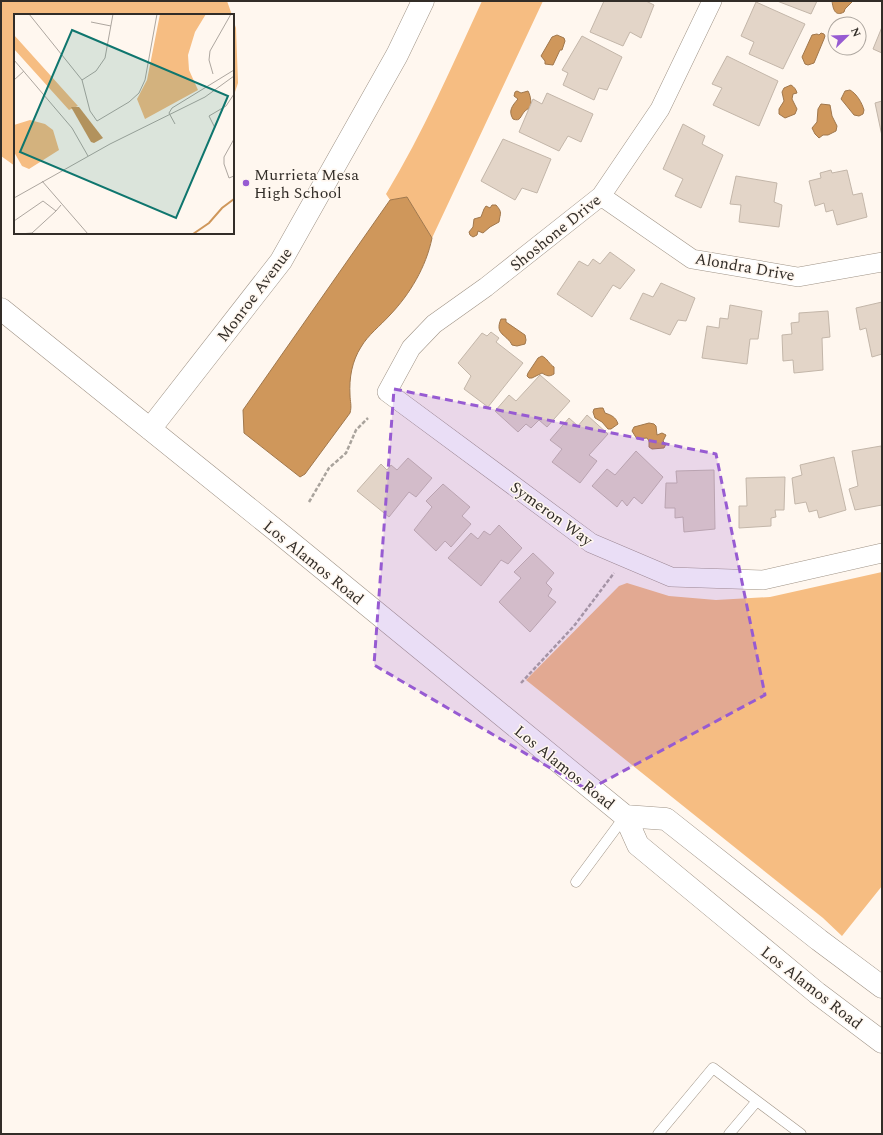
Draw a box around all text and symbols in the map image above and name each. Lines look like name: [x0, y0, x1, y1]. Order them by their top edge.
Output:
inset map: [14, 14, 234, 234]
north arrow: [827, 16, 867, 56]
text: N: [846, 25, 865, 40]
place label: Murrieta Mesa High School: [254, 163, 359, 205]
marker: Murrieta Mesa High School: [241, 178, 251, 188]
street label: Shoshone Drive: [505, 188, 607, 277]
street label: Monroe Avenue: [211, 242, 298, 347]
street label: Alondra Drive: [693, 246, 797, 288]
street label: Symeron Way: [505, 476, 599, 553]
street label: Los Alamos Road: [258, 515, 369, 611]
street label: Los Alamos Road: [509, 720, 620, 816]
street label: Los Alamos Road: [755, 940, 867, 1035]

